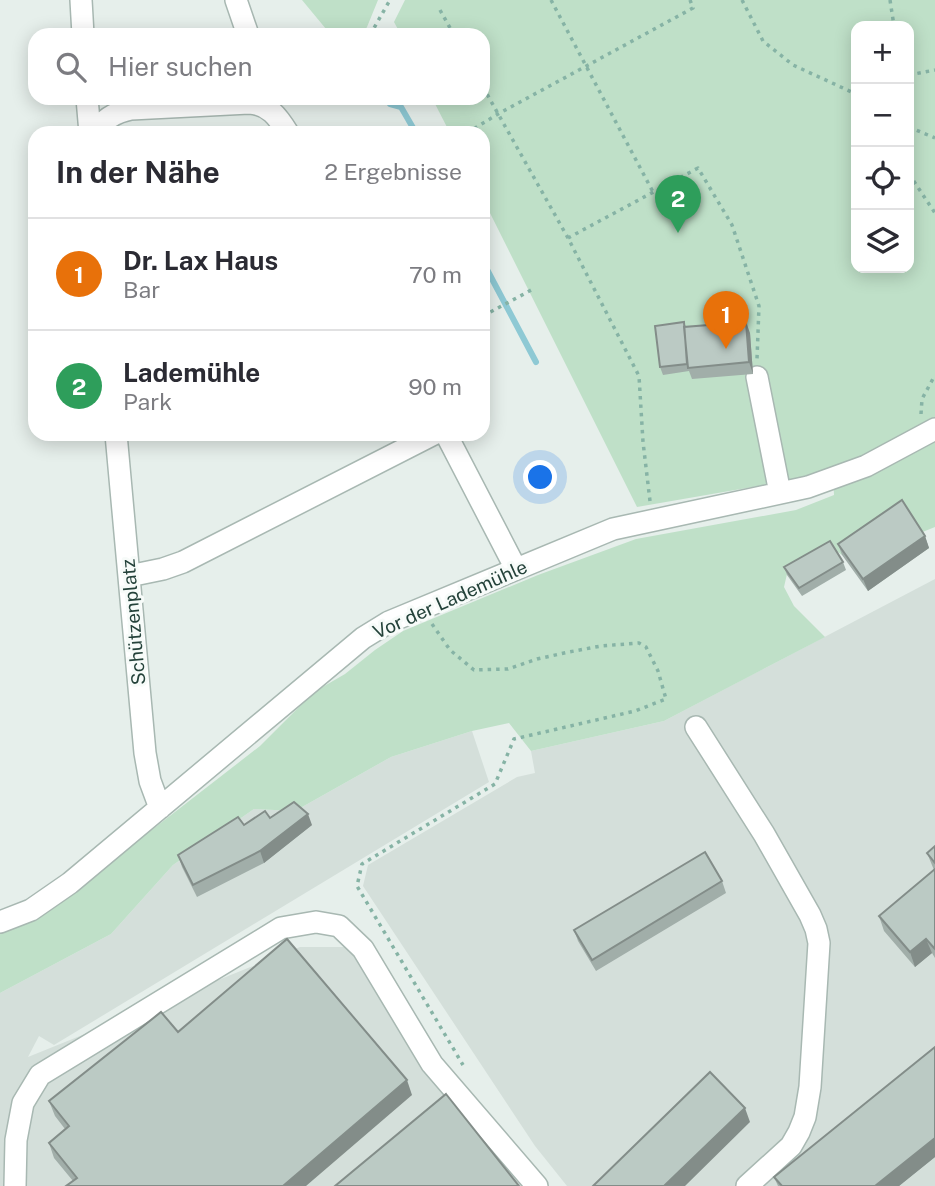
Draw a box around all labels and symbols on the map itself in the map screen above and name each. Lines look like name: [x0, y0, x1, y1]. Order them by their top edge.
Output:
pin: 2: [655, 175, 701, 233]
pin: 1: [703, 291, 749, 349]
your location: [523, 460, 557, 494]
street label: Vor der Lademühle: [369, 555, 531, 643]
street label: Schützenplatz: [117, 558, 149, 686]

